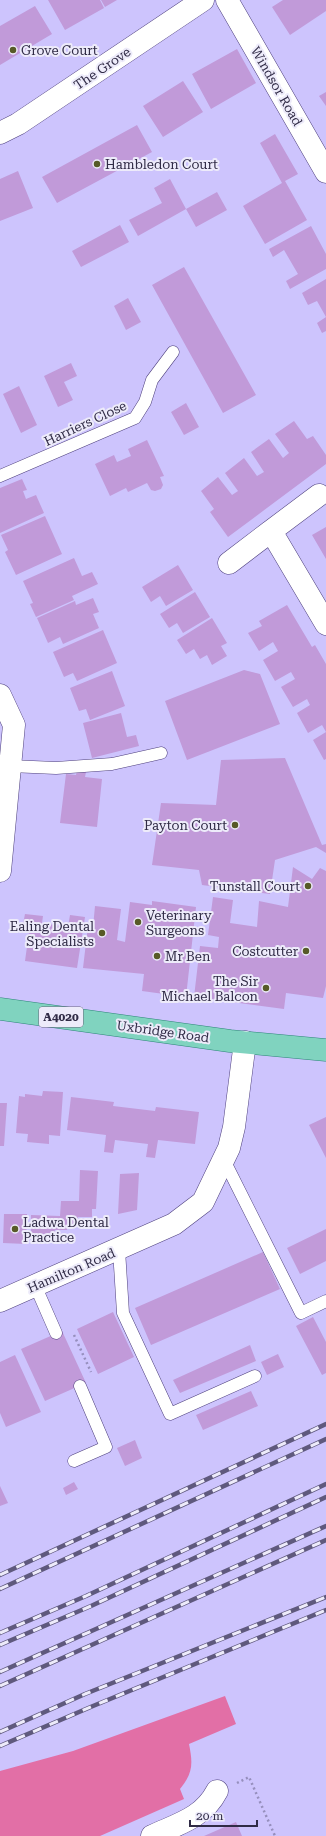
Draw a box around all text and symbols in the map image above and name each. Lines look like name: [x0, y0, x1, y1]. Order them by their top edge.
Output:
place label: Grove Court: [21, 43, 98, 58]
street label: The Grove: [71, 44, 133, 93]
street label: Windsor Road: [248, 44, 306, 129]
marker: Grove Court: [8, 45, 18, 55]
place label: Hambledon Court: [105, 157, 218, 172]
marker: Hambledon Court: [92, 159, 102, 169]
street label: Harriers Close: [42, 398, 129, 449]
place label: Payton Court: [144, 818, 227, 833]
marker: Payton Court: [230, 820, 240, 830]
place label: Tunstall Court: [210, 879, 300, 894]
marker: Tunstall Court: [303, 881, 313, 891]
place label: Veterinary Surgeons: [146, 908, 212, 938]
marker: Veterinary Surgeons: [133, 917, 143, 927]
place label: Ealing Dental Specialists: [10, 919, 94, 949]
marker: Ealing Dental Specialists: [97, 928, 107, 938]
place label: Costcutter: [232, 944, 299, 959]
marker: Costcutter: [301, 946, 311, 956]
place label: Mr Ben: [165, 949, 211, 964]
marker: Mr Ben: [152, 951, 162, 961]
place label: The Sir Michael Balcon: [161, 974, 259, 1004]
marker: The Sir Michael Balcon: [261, 983, 271, 993]
road number: A4020: [39, 1007, 83, 1027]
street label: Uxbridge Road: [116, 1018, 211, 1046]
place label: Ladwa Dental Practice: [23, 1215, 109, 1245]
marker: Ladwa Dental Practice: [10, 1224, 20, 1234]
street label: Hamilton Road: [25, 1245, 118, 1296]
scale bar: [190, 1802, 257, 1828]
text: 20 m: [196, 1809, 223, 1823]

